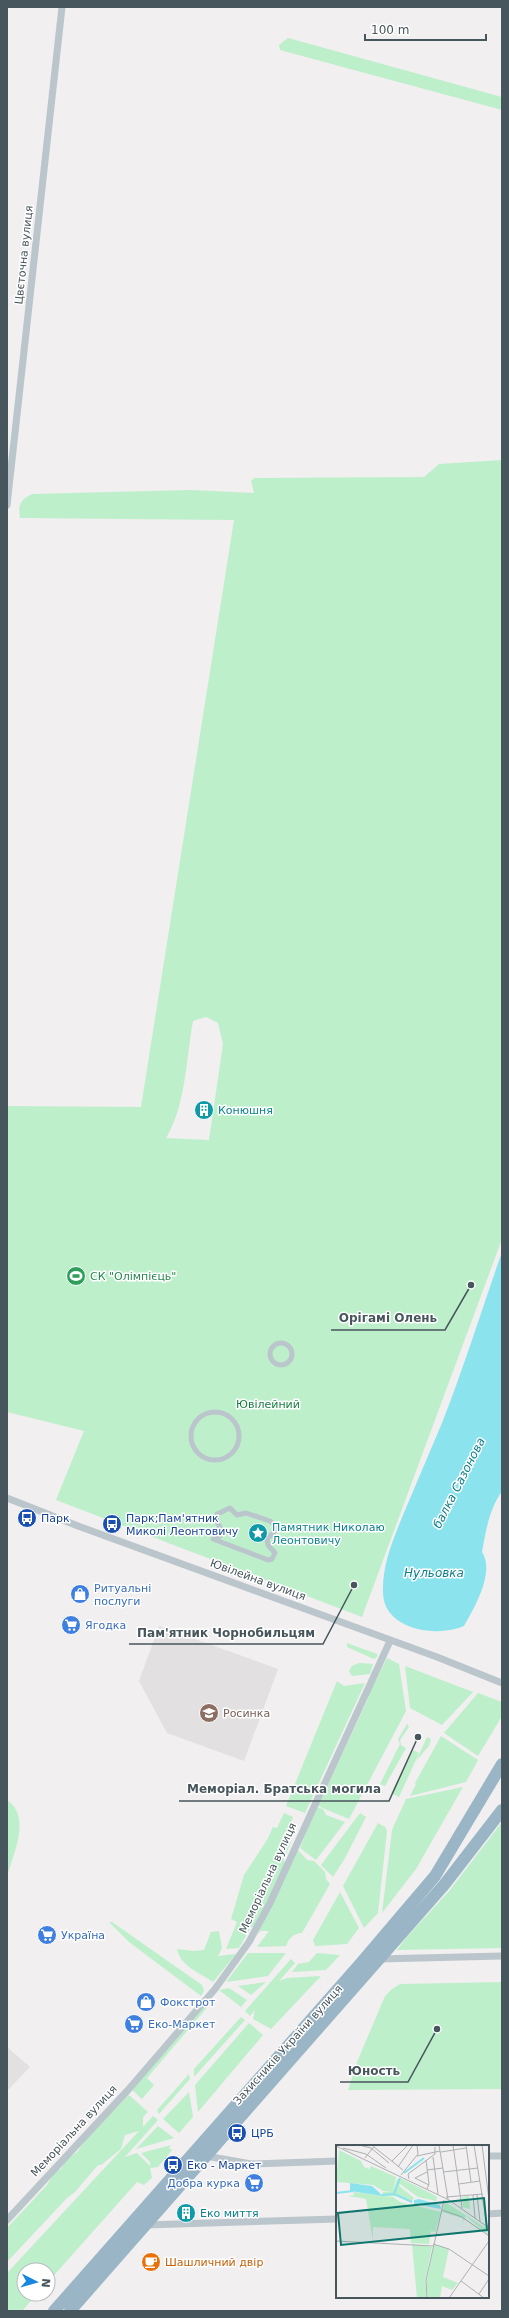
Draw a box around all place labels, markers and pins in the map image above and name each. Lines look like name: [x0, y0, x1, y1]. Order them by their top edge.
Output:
building icon: Конюшня: [193, 1099, 215, 1121]
place label: Конюшня: [218, 1104, 273, 1117]
sports icon: СК "Олімпієць": [65, 1265, 87, 1287]
place label: СК "Олімпієць": [90, 1270, 176, 1283]
callout: Орігамі Олень: [331, 1306, 445, 1330]
bus stop icon: Парк: [16, 1507, 38, 1529]
place label: Парк: [41, 1512, 70, 1525]
place label: Парк;Пам'ятник Миколі Леонтовичу: [126, 1512, 239, 1538]
bus stop icon: Парк;Пам'ятник Миколі Леонтовичу: [101, 1513, 123, 1535]
place label: Памятник Николаю Леонтовичу: [272, 1521, 385, 1547]
place icon: Памятник Николаю Леонтовичу: [247, 1522, 269, 1544]
place label: Ритуальні послуги: [94, 1582, 151, 1608]
shop icon: Ритуальні послуги: [69, 1583, 91, 1605]
supermarket icon: Ягодка: [60, 1614, 82, 1636]
place label: Ягодка: [85, 1619, 126, 1632]
callout: Пам'ятник Чорнобильцям: [129, 1620, 323, 1644]
school or university icon: Росинка: [198, 1702, 220, 1724]
place label: Росинка: [223, 1707, 270, 1720]
callout: Меморіал. Братська могила: [179, 1777, 389, 1801]
supermarket icon: Україна: [36, 1924, 58, 1946]
place label: Україна: [61, 1929, 105, 1942]
shop icon: Фокстрот: [135, 1991, 157, 2013]
place label: Фокстрот: [160, 1996, 216, 2009]
supermarket icon: Еко-Маркет: [123, 2013, 145, 2035]
place label: Еко-Маркет: [148, 2018, 216, 2031]
callout: Юность: [340, 2058, 408, 2082]
bus stop icon: ЦРБ: [226, 2122, 248, 2144]
place label: ЦРБ: [251, 2127, 274, 2140]
bus stop icon: Еко - Маркет: [162, 2154, 184, 2176]
place label: Еко - Маркет: [187, 2159, 262, 2172]
supermarket icon: Добра курка: [243, 2172, 265, 2194]
place label: Добра курка: [167, 2177, 240, 2190]
building icon: Еко миття: [175, 2202, 197, 2224]
place label: Еко миття: [200, 2207, 259, 2220]
cafe icon: Шашличний двір: [140, 2251, 162, 2273]
place label: Шашличний двір: [165, 2256, 263, 2269]

